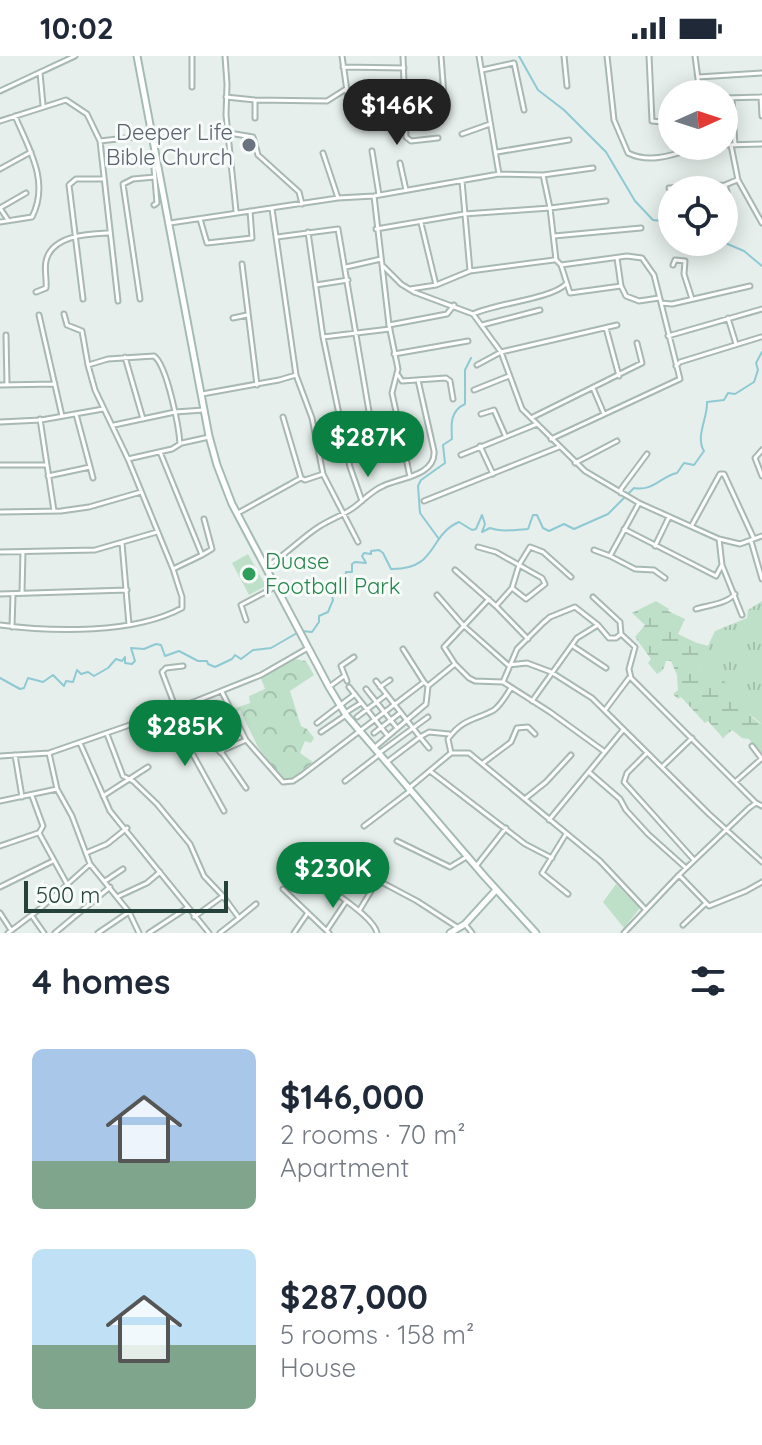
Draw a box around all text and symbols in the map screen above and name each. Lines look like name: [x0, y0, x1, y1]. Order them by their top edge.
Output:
text: 10:02: [40, 9, 114, 47]
pin: $146K: [341, 79, 453, 147]
north arrow: [658, 80, 738, 160]
map controls: [658, 80, 738, 256]
text: $146K: [361, 88, 433, 121]
place label: Deeper Life Bible Church: [106, 118, 233, 171]
marker: Deeper Life Bible Church: [240, 136, 258, 154]
button: locate: [658, 176, 738, 256]
pin: $287K: [312, 411, 424, 479]
text: $287K: [330, 420, 406, 453]
place label: Duase Football Park: [265, 547, 401, 600]
marker: Duase Football Park: [240, 565, 258, 583]
pin: $285K: [129, 700, 241, 768]
text: $285K: [147, 709, 223, 742]
pin: $230K: [277, 842, 389, 910]
text: $230K: [294, 851, 372, 884]
scale bar: [24, 877, 228, 913]
text: 500 m: [36, 881, 100, 909]
icon: filters: [686, 959, 730, 1003]
text: 4 homes: [32, 960, 170, 1003]
text: $146,000: [280, 1075, 424, 1118]
icon: home: [96, 1081, 192, 1177]
text: 2 rooms · 70 m²: [280, 1118, 465, 1151]
text: Apartment: [280, 1151, 409, 1184]
text: $287,000: [280, 1275, 428, 1318]
icon: home: [96, 1281, 192, 1377]
text: 5 rooms · 158 m²: [280, 1318, 474, 1351]
text: House: [280, 1351, 356, 1384]

